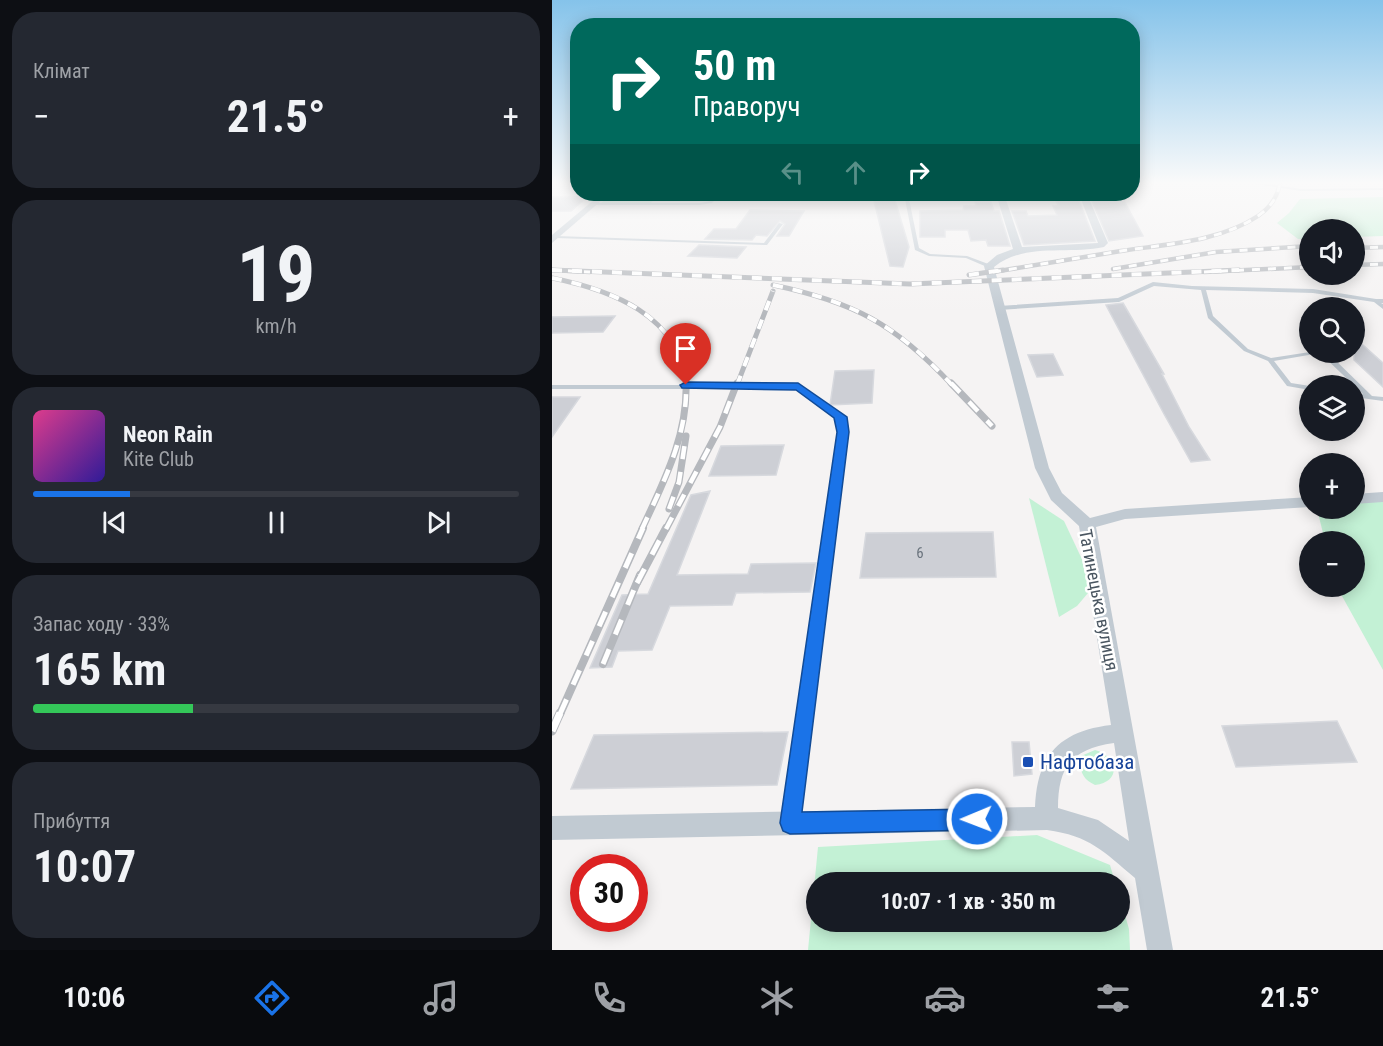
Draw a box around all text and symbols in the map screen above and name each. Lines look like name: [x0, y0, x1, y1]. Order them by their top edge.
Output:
text: 50 m: [693, 41, 776, 90]
icon: right: [594, 42, 672, 120]
text: Клімат: [33, 59, 90, 83]
text: 21.5°: [227, 90, 325, 143]
text: Праворуч: [693, 91, 801, 123]
text: −: [33, 97, 50, 136]
text: +: [503, 97, 519, 136]
icon: left: [776, 156, 809, 189]
icon: ahead: [839, 156, 872, 189]
icon: right: [902, 156, 935, 189]
map controls: [1299, 219, 1365, 597]
button: sound: [1299, 219, 1365, 285]
text: 19: [237, 229, 315, 320]
button: search: [1299, 297, 1365, 363]
text: km/h: [255, 314, 297, 338]
pin: [660, 323, 711, 385]
icon: arrive: [669, 332, 702, 365]
button: layers: [1299, 375, 1365, 441]
text: Neon Rain: [123, 422, 213, 447]
text: Kite Club: [123, 447, 194, 471]
button: +: [1299, 453, 1365, 519]
icon: previous: [98, 506, 131, 539]
icon: pause: [260, 506, 293, 539]
icon: next: [422, 506, 455, 539]
street label: Татинецька вулиця: [1075, 528, 1123, 672]
button: −: [1299, 531, 1365, 597]
house number: 6: [916, 544, 924, 562]
text: Запас ходу · 33%: [33, 612, 170, 636]
text: 165 km: [33, 643, 166, 696]
place label: Нафтобаза: [1040, 750, 1134, 774]
marker: Нафтобаза: [1021, 755, 1035, 769]
position arrow: [945, 787, 1009, 851]
text: Прибуття: [33, 809, 110, 833]
text: 10:07: [33, 840, 136, 893]
speed limit sign: 30: [570, 854, 648, 932]
text: 10:07 · 1 хв · 350 m: [880, 889, 1056, 914]
icon: directions: [251, 977, 293, 1019]
icon: music: [420, 977, 462, 1019]
icon: phone: [588, 977, 630, 1019]
icon: climate: [756, 977, 798, 1019]
icon: car: [924, 977, 966, 1019]
icon: filters: [1092, 977, 1134, 1019]
text: 10:06: [63, 982, 125, 1014]
text: 21.5°: [1261, 982, 1320, 1014]

